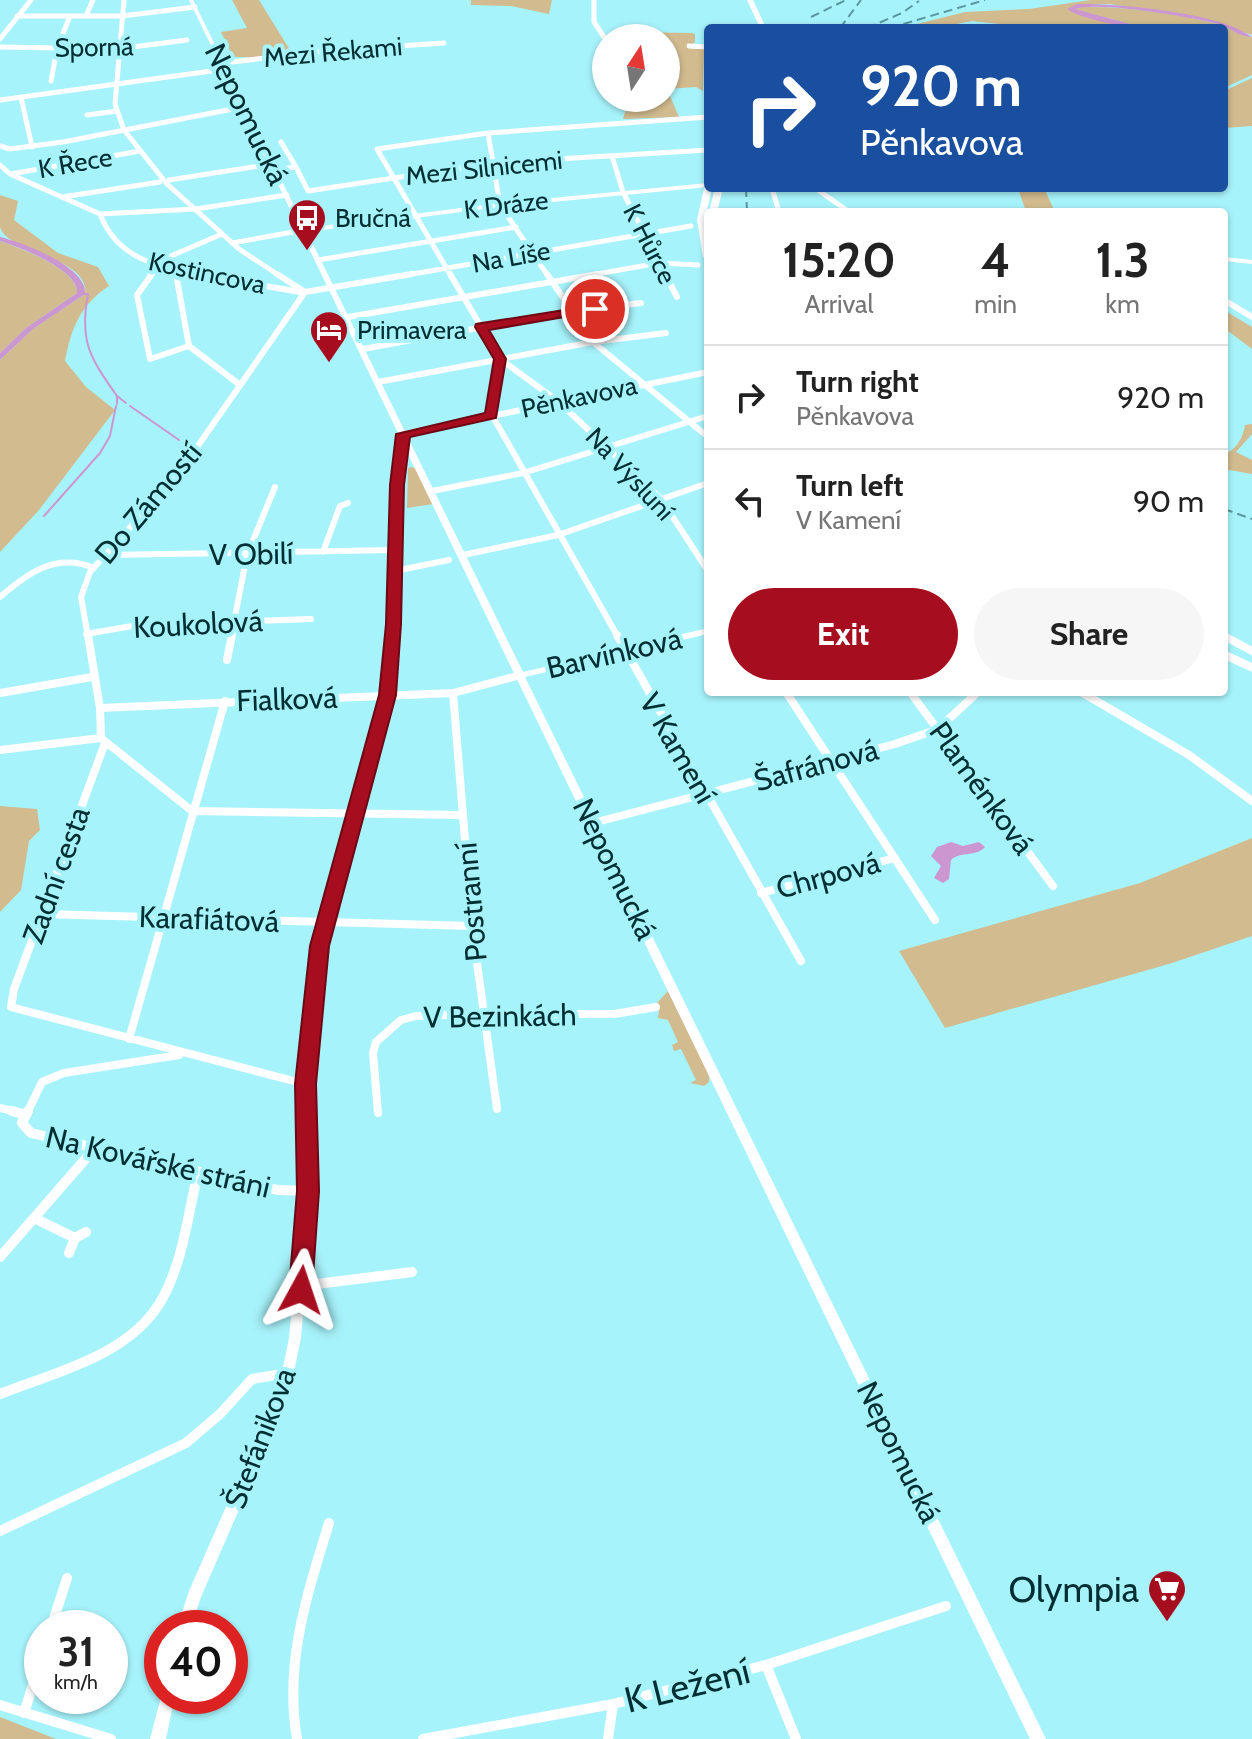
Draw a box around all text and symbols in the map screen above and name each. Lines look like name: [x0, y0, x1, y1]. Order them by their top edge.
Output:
north arrow: [592, 24, 680, 112]
map controls: [592, 24, 680, 112]
street label: Sporná: [54, 30, 134, 64]
street label: Mezi Řekami: [262, 30, 404, 74]
street label: Nepomucká: [197, 37, 297, 191]
text: 920 m: [860, 52, 1022, 120]
icon: right: [728, 56, 832, 160]
text: Pěnkavova: [860, 120, 1023, 164]
street label: K Řece: [36, 141, 114, 185]
street label: Mezi Silnicemi: [404, 144, 564, 192]
street label: K Dráze: [462, 184, 550, 226]
bus stop icon: Bručná: [286, 197, 328, 252]
street label: K Hůrce: [616, 199, 684, 289]
place label: Bručná: [335, 202, 412, 234]
text: 15:20: [782, 231, 896, 289]
text: 4: [981, 231, 1010, 289]
text: 1.3: [1095, 231, 1150, 289]
street label: Na Líše: [469, 234, 553, 280]
street label: Kostincova: [146, 245, 269, 301]
pin: [561, 275, 629, 343]
icon: arrive: [573, 287, 617, 331]
text: Arrival: [804, 288, 874, 320]
text: min: [974, 288, 1017, 320]
text: km: [1105, 288, 1140, 320]
hotel icon: Primavera: [308, 309, 350, 364]
place label: Primavera: [357, 314, 467, 346]
text: Turn right: [796, 363, 919, 400]
street label: Pěnkavova: [518, 369, 641, 425]
icon: right: [728, 375, 772, 419]
text: 920 m: [1117, 379, 1204, 416]
text: Pěnkavova: [796, 400, 914, 432]
street label: Na Výsluní: [579, 421, 681, 527]
street label: Do Zámostí: [87, 435, 209, 571]
text: Turn left: [796, 467, 904, 504]
icon: left: [728, 479, 772, 523]
text: 90 m: [1133, 483, 1204, 520]
text: V Kamení: [796, 504, 901, 536]
street label: V Obilí: [208, 535, 294, 573]
button: Exit: [728, 588, 958, 680]
button: Share: [974, 588, 1204, 680]
street label: Koukolová: [132, 602, 264, 646]
street label: Barvínková: [543, 619, 686, 687]
street label: Fialková: [236, 679, 339, 719]
street label: V Kamení: [632, 686, 724, 810]
street label: Plaménková: [922, 714, 1043, 862]
street label: Šafránová: [750, 730, 883, 799]
street label: Nepomucká: [565, 792, 665, 946]
street label: Zadní cesta: [14, 801, 98, 948]
street label: Postranní: [447, 841, 495, 963]
street label: Chrpová: [772, 843, 885, 907]
street label: Karafiátová: [138, 898, 280, 940]
street label: V Bezinkách: [423, 996, 577, 1036]
street label: Na Kovářské stráni: [42, 1118, 274, 1206]
position arrow: [259, 1248, 343, 1332]
street label: Štefánikova: [216, 1362, 304, 1514]
street label: Nepomucká: [849, 1375, 949, 1529]
place label: Olympia: [1009, 1567, 1139, 1611]
supermarket icon: Olympia: [1146, 1568, 1188, 1623]
speed limit sign: 40: [144, 1610, 248, 1714]
text: 31: [58, 1627, 94, 1676]
street label: K Ležení: [620, 1648, 754, 1722]
text: km/h: [54, 1670, 98, 1694]

